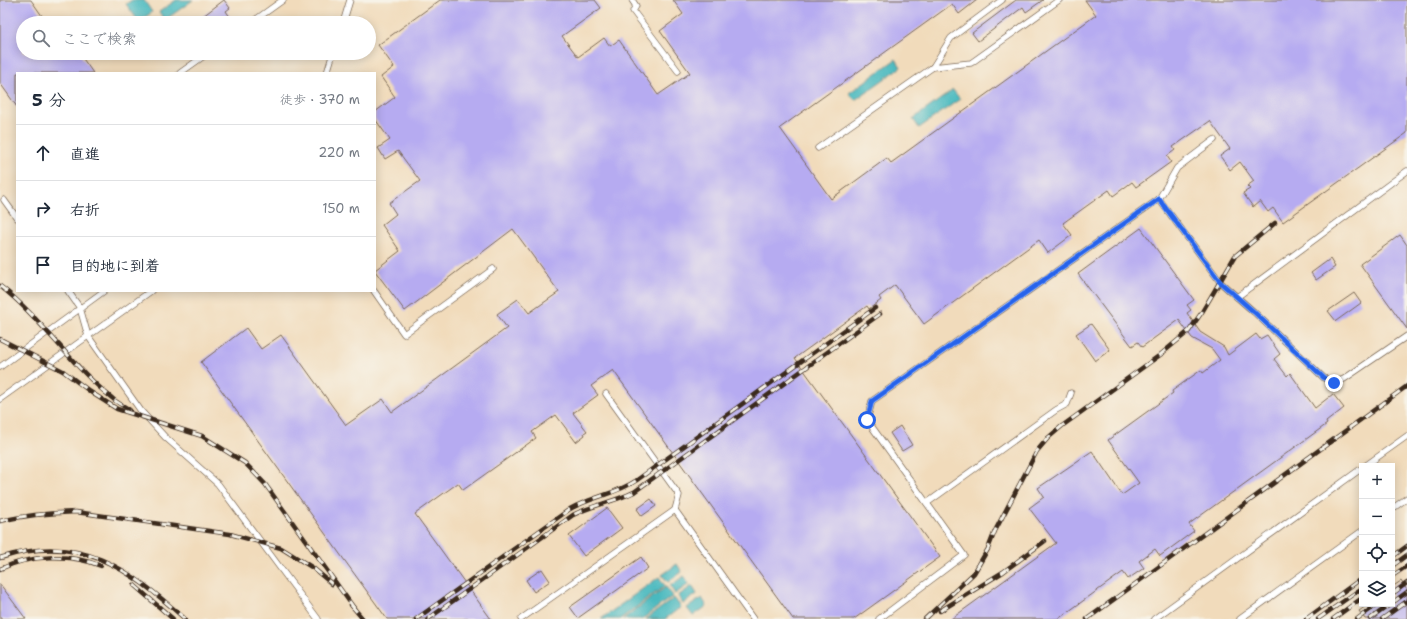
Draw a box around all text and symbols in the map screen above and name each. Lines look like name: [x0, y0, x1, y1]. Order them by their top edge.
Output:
search box: [16, 16, 376, 60]
icon: search: [30, 27, 52, 49]
text: ここで検索: [62, 29, 137, 49]
text: 5 分: [32, 89, 65, 111]
text: 徒歩 · 370 m: [280, 91, 360, 108]
icon: ahead: [32, 142, 54, 164]
text: 直進: [70, 144, 100, 164]
text: 220 m: [318, 144, 360, 161]
icon: right: [32, 198, 54, 220]
text: 右折: [70, 200, 100, 220]
text: 150 m: [322, 200, 360, 217]
icon: arrive: [32, 254, 54, 276]
text: 目的地に到着: [70, 256, 160, 276]
route end: [1325, 374, 1343, 392]
route start: [858, 411, 876, 429]
map controls: [1359, 463, 1395, 607]
button: +: [1359, 463, 1395, 499]
button: −: [1359, 499, 1395, 535]
button: locate: [1359, 535, 1395, 571]
button: layers: [1359, 571, 1395, 607]

